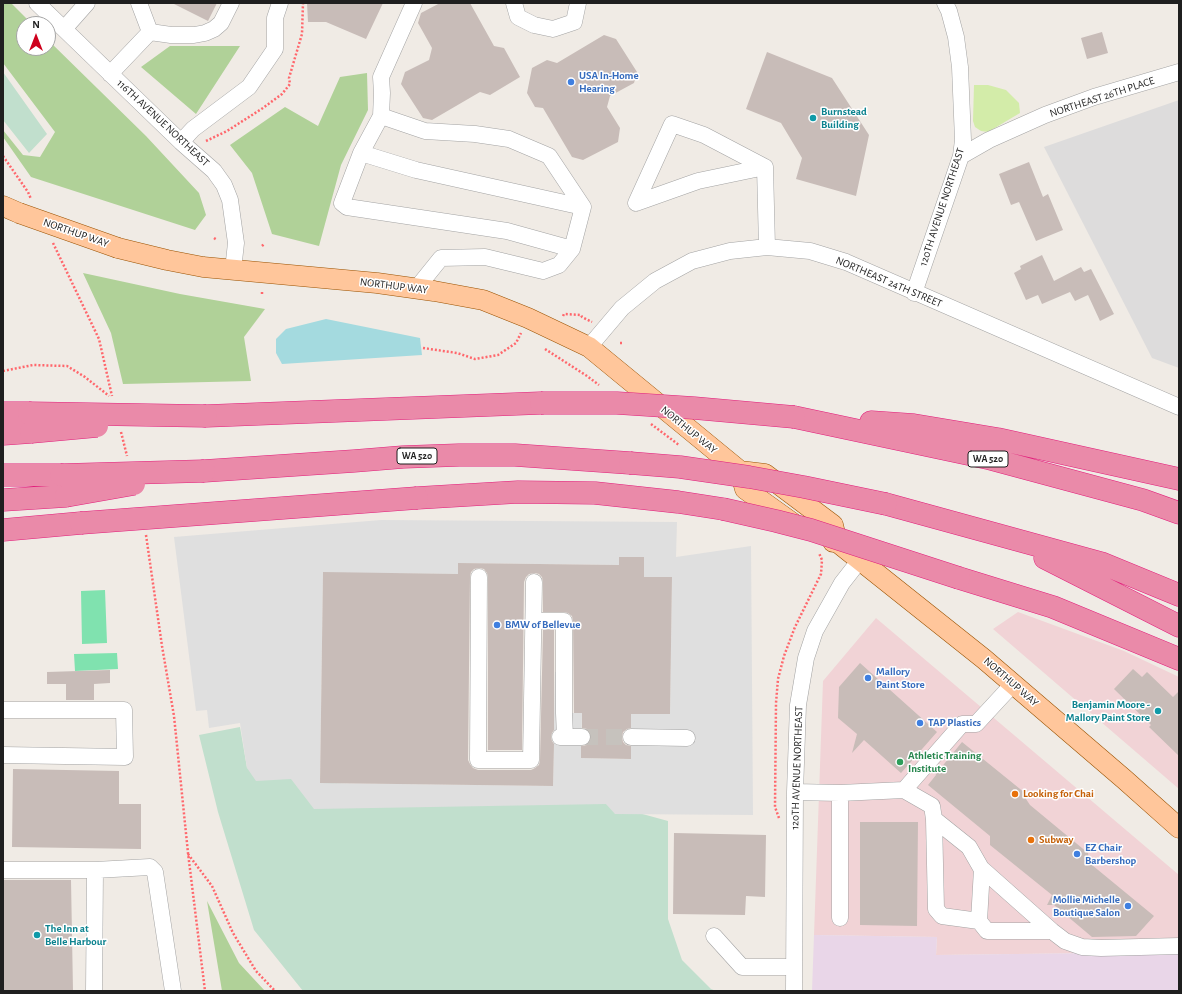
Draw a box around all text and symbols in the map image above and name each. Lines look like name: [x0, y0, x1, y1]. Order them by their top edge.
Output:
north arrow: [16, 16, 56, 56]
text: N: [32, 19, 40, 30]
place label: USA In-Home Hearing: [579, 69, 639, 95]
street label: NORTHEAST 26TH PLACE: [1048, 74, 1156, 120]
street label: 116TH AVENUE NORTHEAST: [114, 77, 212, 169]
marker: USA In-Home Hearing: [566, 77, 576, 87]
place label: Burnstead Building: [821, 105, 867, 131]
marker: Burnstead Building: [808, 113, 818, 123]
street label: 120TH AVENUE NORTHEAST: [917, 146, 967, 268]
street label: NORTHUP WAY: [41, 216, 111, 250]
street label: NORTHEAST 24TH STREET: [834, 254, 944, 310]
street label: NORTHUP WAY: [359, 275, 429, 297]
street label: NORTHUP WAY: [658, 403, 720, 457]
road number: WA 520: [397, 448, 437, 464]
road number: WA 520: [968, 451, 1008, 467]
place label: BMW of Bellevue: [505, 618, 580, 632]
marker: BMW of Bellevue: [492, 620, 502, 630]
street label: NORTHUP WAY: [981, 655, 1041, 709]
place label: Mallory Paint Store: [876, 665, 925, 691]
marker: Mallory Paint Store: [863, 673, 873, 683]
place label: Benjamin Moore - Mallory Paint Store: [1066, 698, 1150, 724]
street label: 120TH AVENUE NORTHEAST: [788, 706, 806, 830]
marker: Benjamin Moore - Mallory Paint Store: [1153, 706, 1163, 716]
place label: TAP Plastics: [928, 716, 981, 730]
marker: TAP Plastics: [915, 718, 925, 728]
place label: Athletic Training Institute: [908, 749, 981, 775]
marker: Athletic Training Institute: [895, 757, 905, 767]
place label: Looking for Chai: [1023, 787, 1094, 801]
marker: Looking for Chai: [1010, 789, 1020, 799]
place label: Subway: [1039, 833, 1074, 847]
marker: Subway: [1026, 835, 1036, 845]
place label: EZ Chair Barbershop: [1085, 841, 1136, 867]
marker: EZ Chair Barbershop: [1072, 849, 1082, 859]
place label: Mollie Michelle Boutique Salon: [1053, 893, 1120, 919]
marker: Mollie Michelle Boutique Salon: [1123, 901, 1133, 911]
place label: The Inn at Belle Harbour: [45, 922, 106, 948]
marker: The Inn at Belle Harbour: [32, 930, 42, 940]

